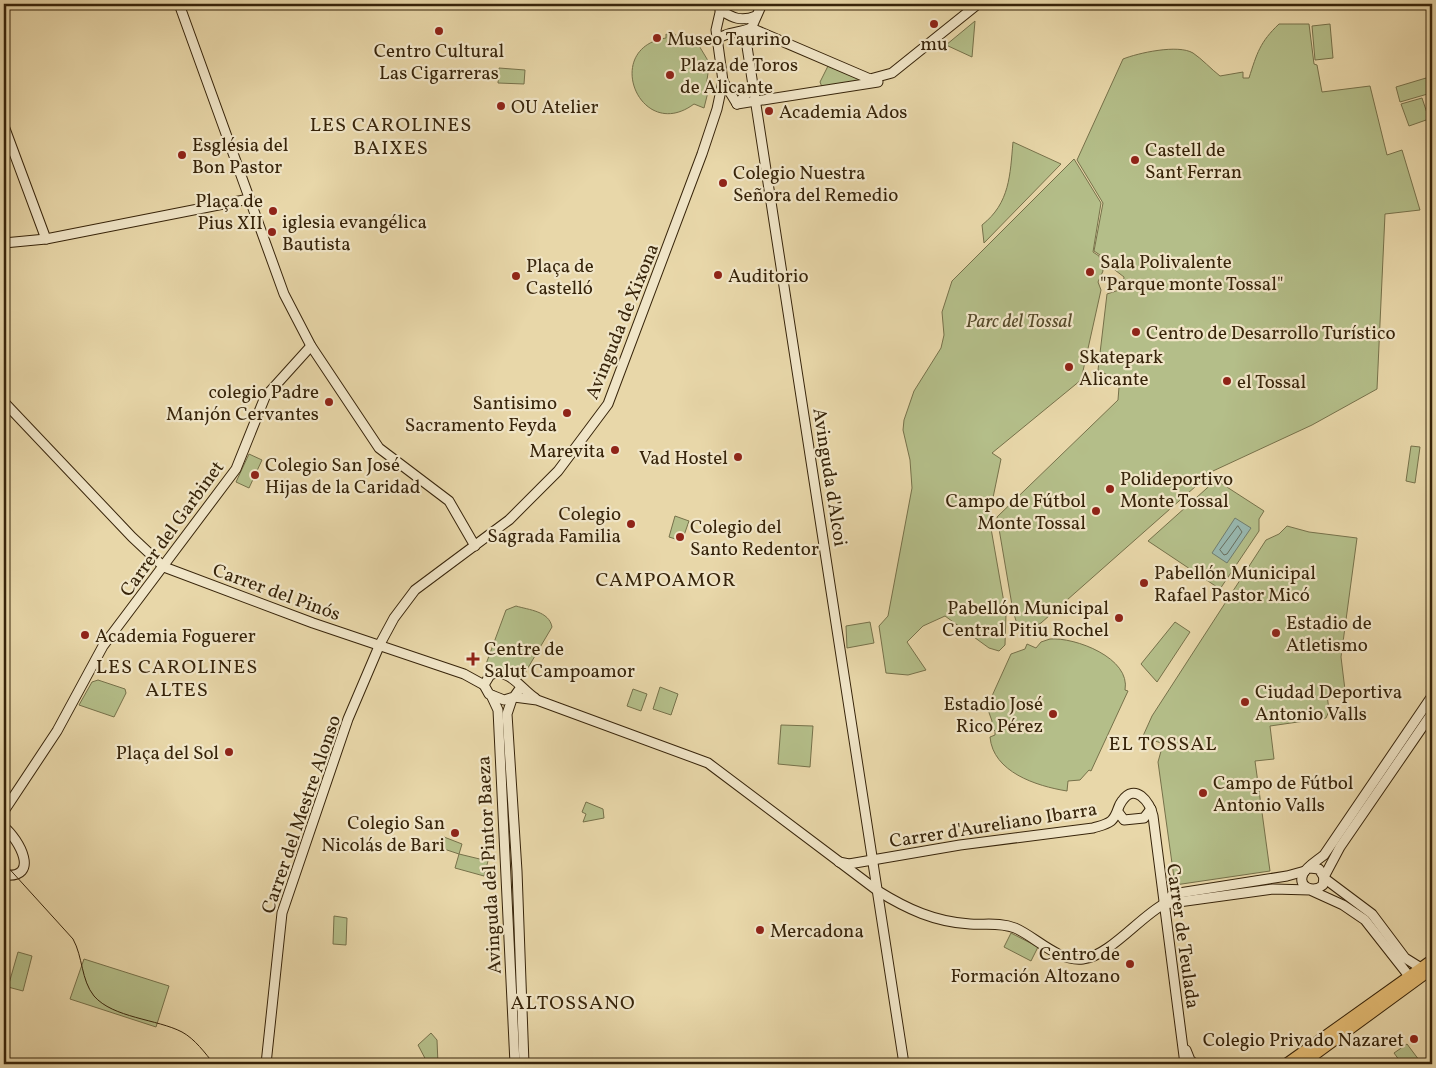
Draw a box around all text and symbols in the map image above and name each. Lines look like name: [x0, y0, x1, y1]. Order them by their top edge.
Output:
marker: mu: [928, 18, 940, 30]
marker: Centro Cultural Las Cigarreras: [433, 25, 445, 37]
place label: Museo Taurino: [667, 27, 791, 53]
marker: Museo Taurino: [651, 32, 663, 44]
place label: mu: [920, 32, 948, 58]
place label: Centro Cultural Las Cigarreras: [374, 39, 505, 87]
place label: Plaza de Toros de Alicante: [680, 53, 798, 101]
marker: Plaza de Toros de Alicante: [664, 69, 676, 81]
place label: OU Atelier: [511, 95, 598, 121]
marker: OU Atelier: [495, 100, 507, 112]
place label: Academia Ados: [779, 100, 907, 126]
marker: Academia Ados: [763, 105, 775, 117]
district label: LES CAROLINES BAIXES: [310, 112, 472, 163]
place label: Església del Bon Pastor: [192, 133, 289, 181]
place label: Castell de Sant Ferran: [1145, 138, 1242, 186]
marker: Església del Bon Pastor: [176, 149, 188, 161]
marker: Castell de Sant Ferran: [1129, 154, 1141, 166]
place label: Colegio Nuestra Señora del Remedio: [733, 161, 898, 209]
marker: Colegio Nuestra Señora del Remedio: [717, 177, 729, 189]
place label: Plaça de Pius XII: [195, 189, 263, 237]
marker: Plaça de Pius XII: [267, 205, 279, 217]
place label: iglesia evangélica Bautista: [282, 210, 427, 258]
marker: iglesia evangélica Bautista: [266, 226, 278, 238]
street label: Avinguda de Xixona: [580, 240, 666, 404]
place label: Sala Polivalente "Parque monte Tossal": [1100, 250, 1283, 298]
place label: Plaça de Castelló: [526, 254, 594, 302]
place label: Auditorio: [728, 264, 809, 290]
marker: Sala Polivalente "Parque monte Tossal": [1084, 266, 1096, 278]
marker: Auditorio: [712, 269, 724, 281]
marker: Plaça de Castelló: [510, 270, 522, 282]
park label: Parc del Tossal: [966, 309, 1072, 335]
place label: Centro de Desarrollo Turístico: [1146, 321, 1396, 347]
marker: Centro de Desarrollo Turístico: [1130, 326, 1142, 338]
place label: Skatepark Alicante: [1079, 345, 1163, 393]
marker: Skatepark Alicante: [1063, 361, 1075, 373]
place label: el Tossal: [1237, 370, 1307, 396]
marker: el Tossal: [1221, 375, 1233, 387]
place label: colegio Padre Manjón Cervantes: [166, 380, 319, 428]
place label: Santisimo Sacramento Feyda: [405, 391, 557, 439]
marker: colegio Padre Manjón Cervantes: [323, 396, 335, 408]
street label: Avinguda d'Alcoi: [805, 406, 853, 549]
marker: Santisimo Sacramento Feyda: [561, 407, 573, 419]
place label: Marevita: [529, 439, 605, 465]
marker: Marevita: [609, 444, 621, 456]
place label: Vad Hostel: [639, 446, 728, 472]
marker: Vad Hostel: [732, 451, 744, 463]
place label: Colegio San José Hijas de la Caridad: [265, 453, 421, 501]
street label: Carrer del Garbinet: [114, 456, 231, 602]
place label: Polideportivo Monte Tossal: [1120, 467, 1233, 515]
marker: Colegio San José Hijas de la Caridad: [249, 469, 261, 481]
marker: Polideportivo Monte Tossal: [1104, 483, 1116, 495]
place label: Campo de Fútbol Monte Tossal: [946, 489, 1086, 537]
place label: Colegio Sagrada Familia: [487, 502, 621, 550]
marker: Campo de Fútbol Monte Tossal: [1090, 505, 1102, 517]
place label: Colegio del Santo Redentor: [690, 515, 819, 563]
marker: Colegio Sagrada Familia: [625, 518, 637, 530]
marker: Colegio del Santo Redentor: [674, 531, 686, 543]
street label: Carrer del Pinós: [209, 558, 344, 628]
place label: Pabellón Municipal Rafael Pastor Micó: [1154, 561, 1316, 609]
district label: CAMPOAMOR: [595, 567, 737, 595]
marker: Pabellón Municipal Rafael Pastor Micó: [1138, 577, 1150, 589]
place label: Pabellón Municipal Central Pitiu Rochel: [942, 596, 1109, 644]
place label: Estadio de Atletismo: [1286, 611, 1372, 659]
marker: Pabellón Municipal Central Pitiu Rochel: [1113, 612, 1125, 624]
place label: Academia Foguerer: [95, 624, 256, 650]
marker: Estadio de Atletismo: [1270, 627, 1282, 639]
marker: Academia Foguerer: [79, 629, 91, 641]
place label: Centre de Salut Campoamor: [484, 637, 635, 685]
marker: Centre de Salut Campoamor: [466, 652, 480, 666]
district label: LES CAROLINES ALTES: [96, 654, 258, 705]
place label: Ciudad Deportiva Antonio Valls: [1255, 680, 1402, 728]
place label: Estadio José Rico Pérez: [943, 692, 1043, 740]
marker: Ciudad Deportiva Antonio Valls: [1239, 696, 1251, 708]
marker: Estadio José Rico Pérez: [1047, 708, 1059, 720]
street label: Carrer del Mestre Alonso: [256, 712, 348, 917]
district label: EL TOSSAL: [1108, 731, 1218, 759]
place label: Plaça del Sol: [116, 741, 219, 767]
marker: Plaça del Sol: [223, 746, 235, 758]
street label: Avinguda del Pintor Baeza: [471, 755, 509, 975]
place label: Campo de Fútbol Antonio Valls: [1213, 771, 1354, 819]
marker: Campo de Fútbol Antonio Valls: [1197, 787, 1209, 799]
street label: Carrer d'Aureliano Ibarra: [888, 797, 1099, 855]
place label: Colegio San Nicolás de Bari: [321, 811, 445, 859]
marker: Colegio San Nicolás de Bari: [449, 827, 461, 839]
street label: Carrer de Teulada: [1159, 862, 1205, 1011]
place label: Mercadona: [770, 919, 864, 945]
marker: Mercadona: [754, 924, 766, 936]
place label: Centro de Formación Altozano: [950, 942, 1120, 990]
marker: Centro de Formación Altozano: [1124, 958, 1136, 970]
district label: ALTOSSANO: [510, 990, 636, 1018]
place label: Colegio Privado Nazaret: [1203, 1028, 1404, 1054]
marker: Colegio Privado Nazaret: [1408, 1033, 1420, 1045]

